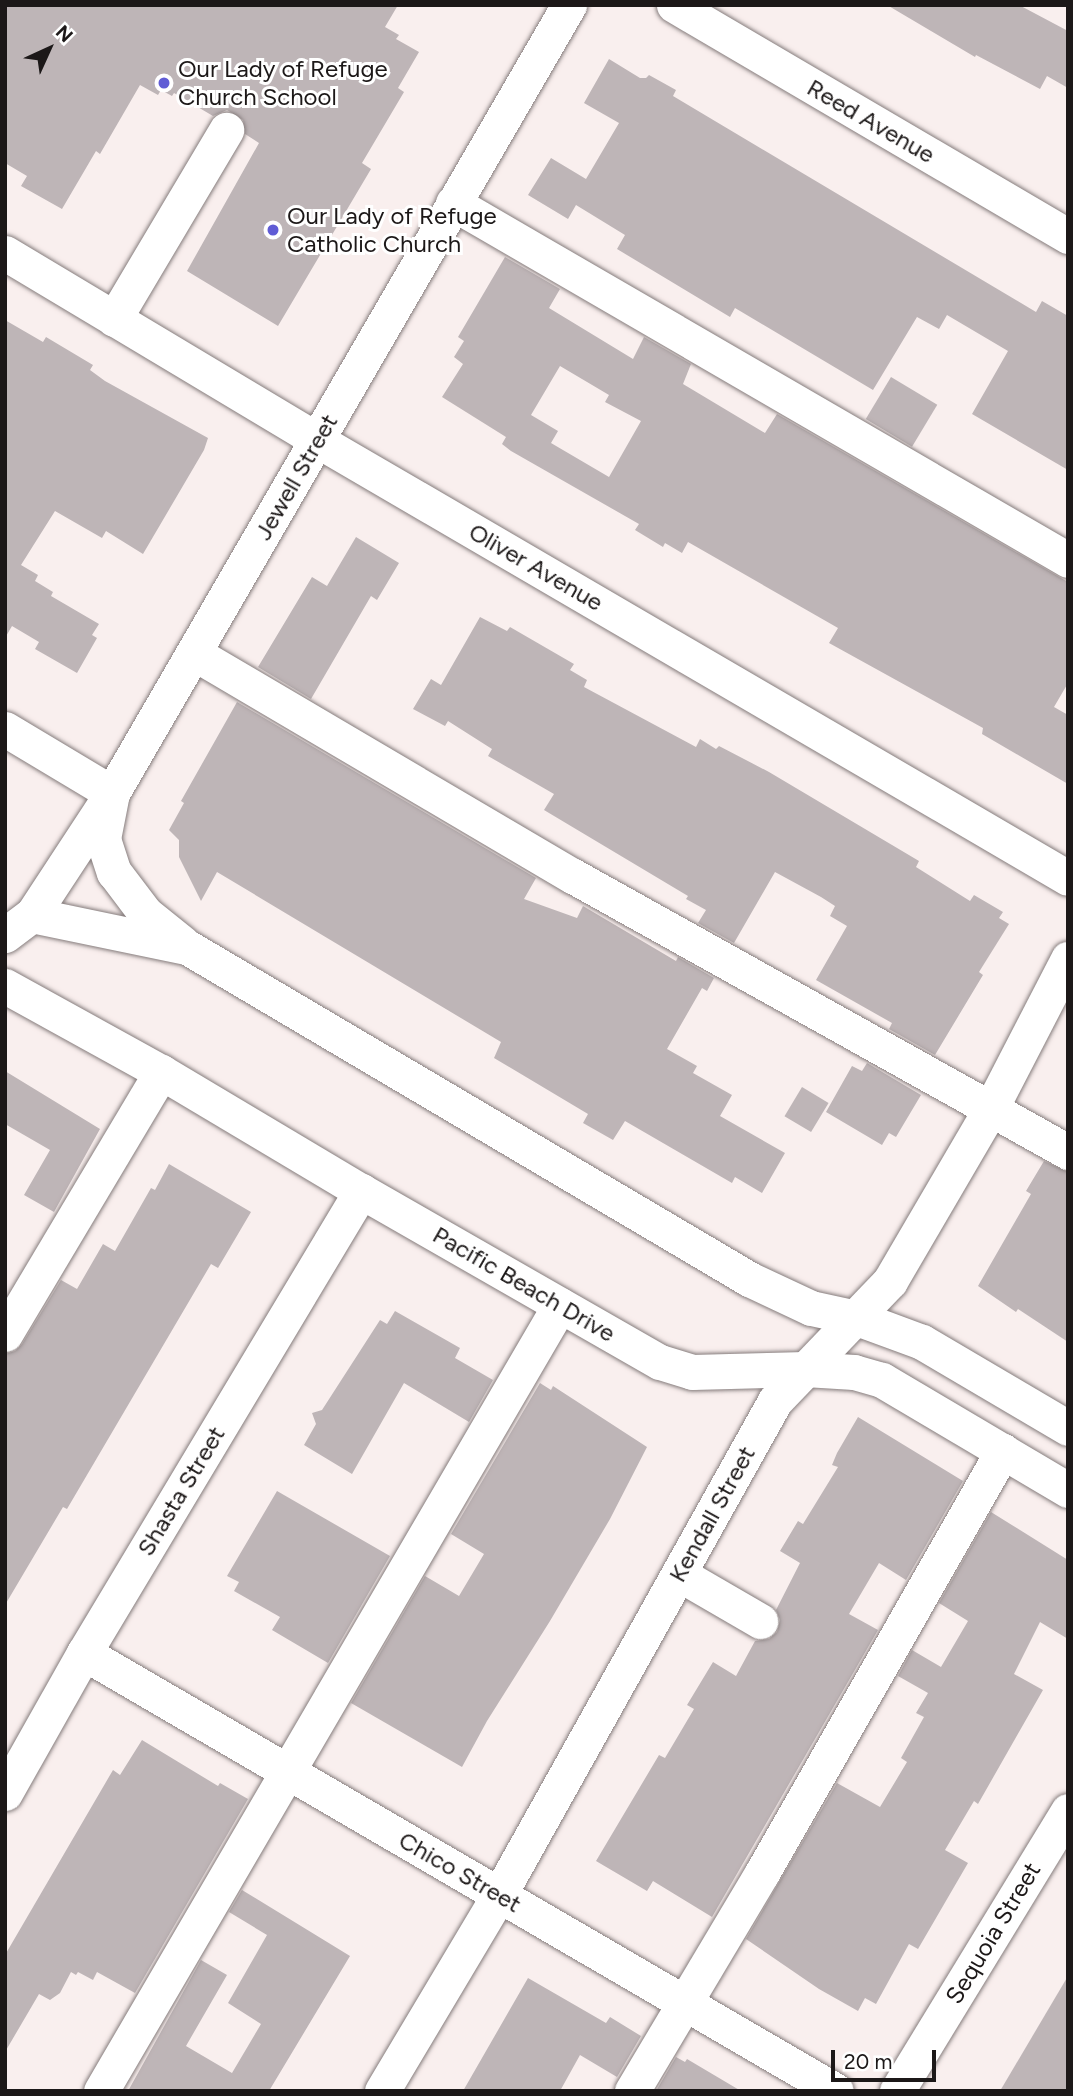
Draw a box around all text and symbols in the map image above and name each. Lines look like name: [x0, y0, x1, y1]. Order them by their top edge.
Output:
north arrow: [14, 14, 84, 84]
text: N: [51, 20, 78, 47]
place label: Our Lady of Refuge Church School: [178, 55, 388, 111]
street label: Reed Avenue: [802, 73, 940, 169]
marker: Our Lady of Refuge Church School: [156, 75, 172, 91]
place label: Our Lady of Refuge Catholic Church: [287, 202, 497, 258]
marker: Our Lady of Refuge Catholic Church: [265, 222, 281, 238]
street label: Jewell Street: [248, 409, 344, 545]
street label: Oliver Avenue: [464, 517, 608, 617]
street label: Pacific Beach Drive: [428, 1220, 620, 1348]
street label: Shasta Street: [131, 1421, 231, 1561]
street label: Kendall Street: [663, 1441, 761, 1587]
street label: Chico Street: [394, 1825, 526, 1919]
street label: Sequoia Street: [939, 1857, 1047, 2009]
scale bar: [835, 2036, 940, 2080]
text: 20 m: [844, 2049, 892, 2074]

